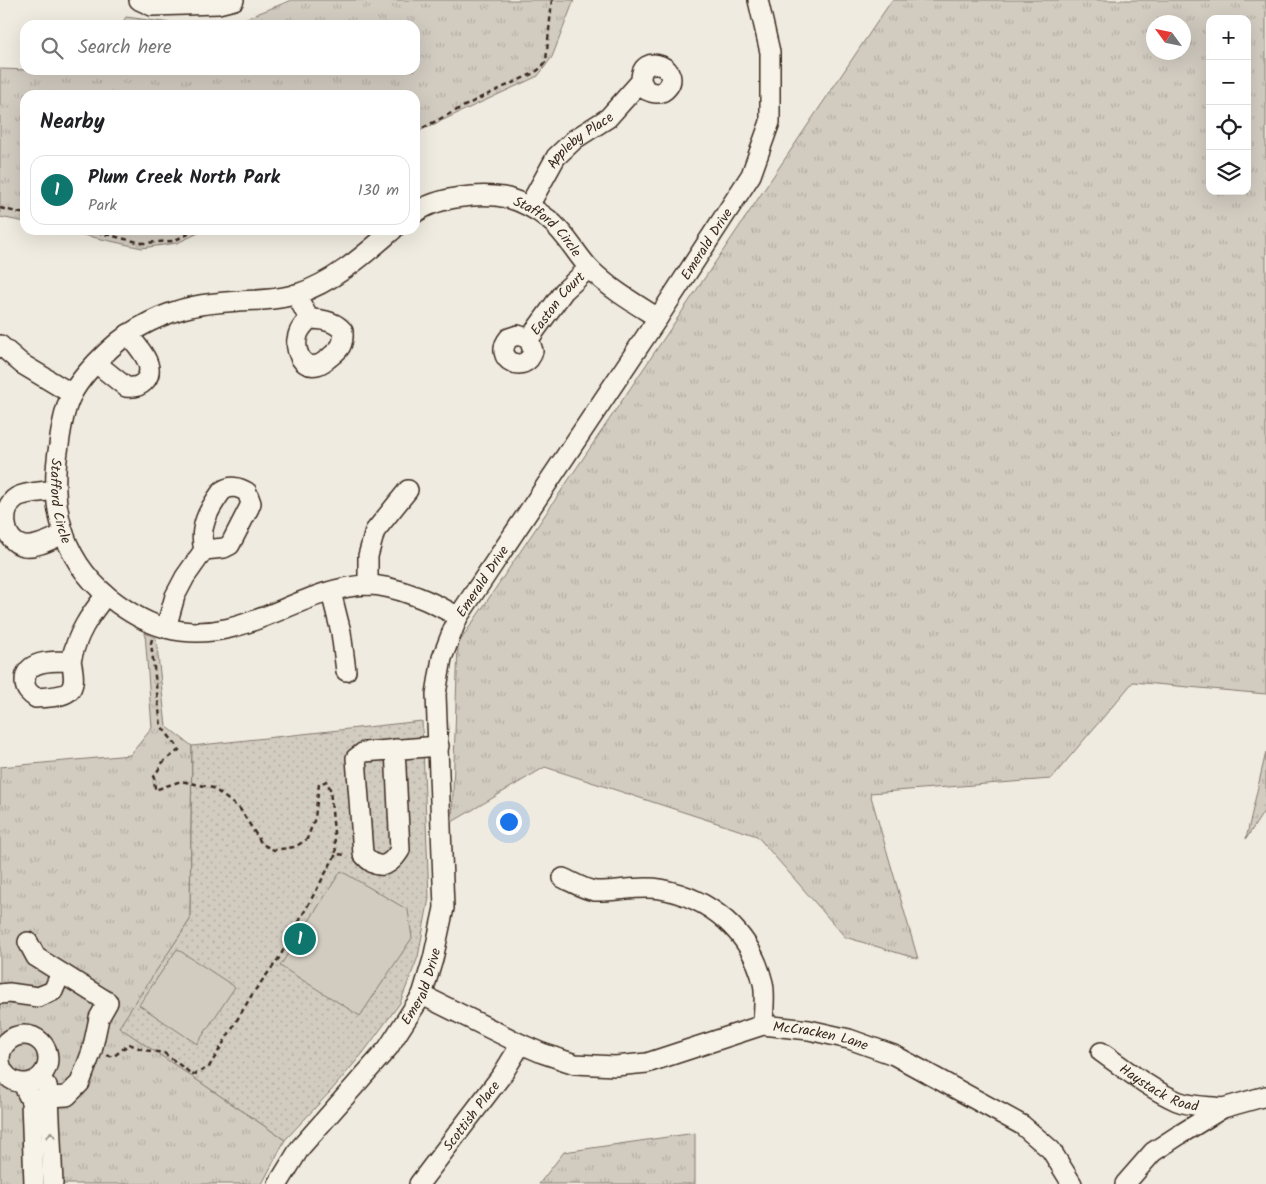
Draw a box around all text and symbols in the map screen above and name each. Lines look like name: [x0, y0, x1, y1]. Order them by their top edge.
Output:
north arrow: [1146, 15, 1191, 60]
map controls: [1206, 15, 1251, 195]
button: +: [1206, 15, 1251, 60]
search box: [20, 20, 420, 75]
text: Search here: [78, 33, 172, 63]
icon: search: [38, 34, 66, 62]
button: −: [1206, 60, 1251, 105]
button: locate: [1206, 105, 1251, 150]
text: Nearby: [40, 106, 105, 139]
street label: Appleby Place: [542, 107, 620, 173]
button: layers: [1206, 150, 1251, 195]
text: Plum Creek North Park: [88, 163, 280, 193]
text: 1: [55, 178, 59, 203]
text: 130 m: [358, 178, 399, 203]
street label: Stafford Circle: [510, 191, 587, 262]
text: Park: [88, 193, 117, 218]
street label: Emerald Drive: [675, 203, 739, 285]
street label: Easton Court: [525, 266, 591, 340]
street label: Stafford Circle: [44, 457, 77, 548]
street label: Emerald Drive: [451, 541, 515, 622]
your location: [496, 809, 522, 835]
pin: 1: [284, 920, 316, 958]
street label: Emerald Drive: [396, 945, 447, 1030]
street label: McCracken Lane: [772, 1016, 872, 1057]
street label: Haystack Road: [1115, 1059, 1201, 1118]
street label: Scottish Place: [438, 1076, 506, 1156]
one-way arrow: [46, 1131, 56, 1139]

